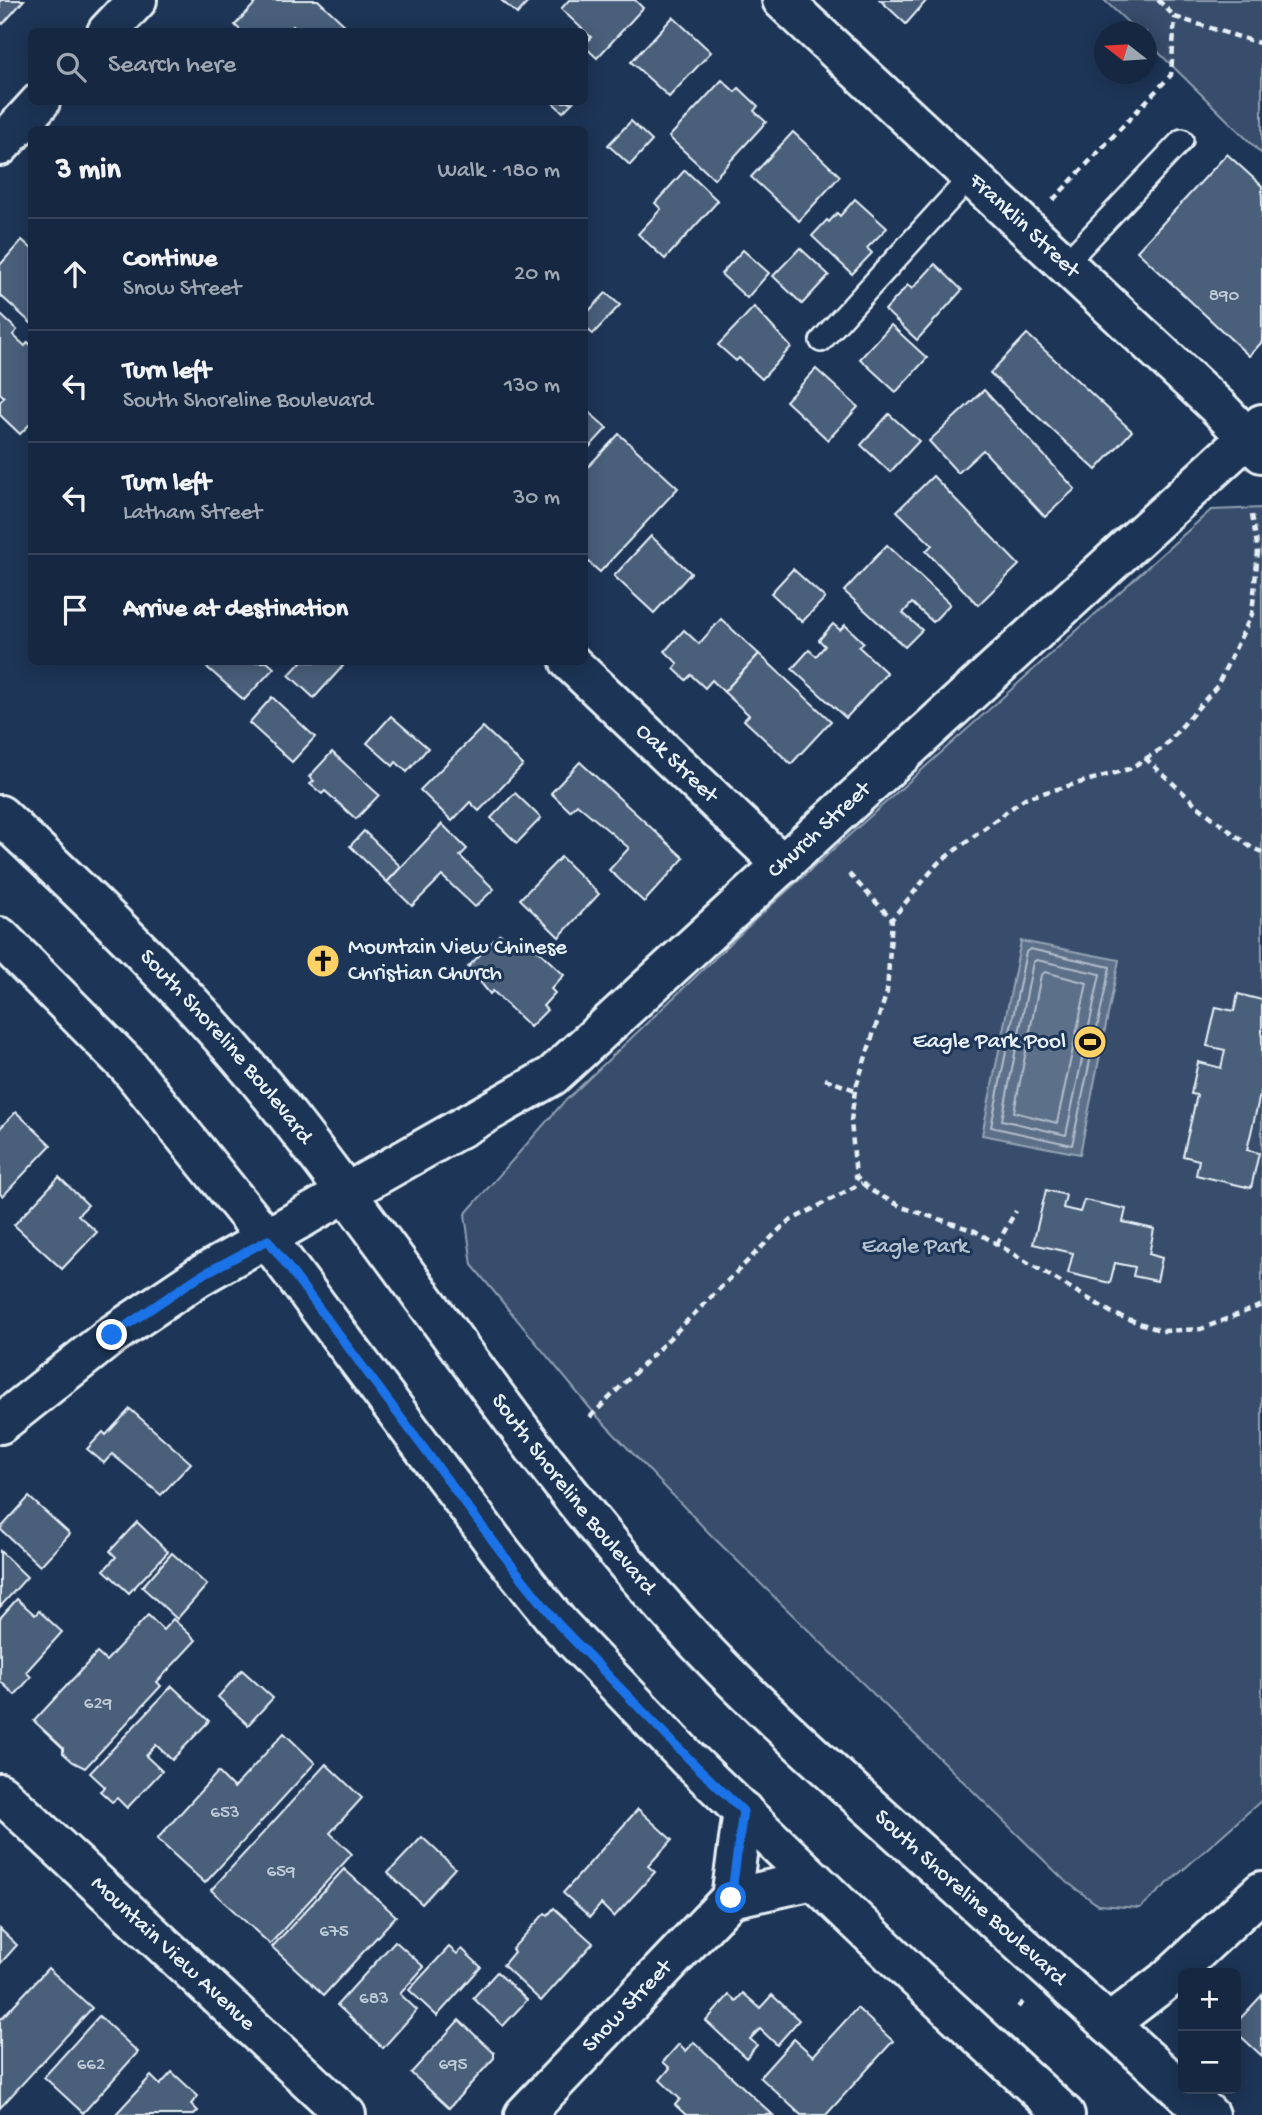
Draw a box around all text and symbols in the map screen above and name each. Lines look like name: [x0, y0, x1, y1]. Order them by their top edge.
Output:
north arrow: [1094, 21, 1157, 84]
search box: [28, 28, 588, 105]
icon: search: [52, 48, 90, 86]
text: Search here: [108, 51, 236, 82]
text: 3 min: [56, 154, 121, 189]
text: Walk · 180 m: [438, 158, 560, 185]
street label: Franklin Street: [962, 167, 1086, 285]
text: Continue: [123, 245, 217, 276]
icon: ahead: [56, 255, 94, 293]
text: 20 m: [514, 261, 560, 288]
text: Snow Street: [123, 276, 241, 303]
house number: 890: [1209, 285, 1240, 308]
text: Turn left: [123, 357, 211, 388]
icon: left: [56, 367, 94, 405]
text: 130 m: [504, 373, 560, 400]
text: South Shoreline Boulevard: [123, 388, 373, 415]
text: Turn left: [123, 469, 211, 500]
icon: left: [56, 479, 94, 517]
text: 30 m: [513, 485, 560, 512]
text: Latham Street: [123, 500, 262, 527]
icon: arrive: [56, 591, 94, 629]
text: Arrive at destination: [123, 595, 348, 626]
street label: Oak Street: [630, 718, 724, 810]
street label: Church Street: [762, 775, 878, 885]
place label: Mountain View Chinese Christian Church: [348, 935, 568, 988]
church icon: Mountain View Chinese Christian Church: [304, 942, 342, 980]
street label: South Shoreline Boulevard: [133, 944, 319, 1151]
sports icon: Eagle Park Pool: [1071, 1023, 1109, 1061]
place label: Eagle Park Pool: [913, 1029, 1066, 1056]
park label: Eagle Park: [862, 1234, 971, 1261]
route end: [96, 1319, 127, 1350]
street label: South Shoreline Boulevard: [485, 1389, 663, 1602]
house number: 629: [84, 1693, 113, 1716]
house number: 653: [210, 1802, 240, 1825]
street label: South Shoreline Boulevard: [868, 1804, 1073, 1993]
house number: 659: [266, 1861, 296, 1884]
street label: Mountain View Avenue: [85, 1871, 262, 2038]
route start: [715, 1882, 746, 1913]
house number: 675: [319, 1921, 349, 1944]
street label: Snow Street: [577, 1953, 679, 2059]
map controls: [1178, 1968, 1241, 2094]
button: +: [1178, 1968, 1241, 2031]
house number: 683: [359, 1988, 389, 2011]
button: −: [1178, 2031, 1241, 2094]
house number: 662: [77, 2054, 105, 2077]
house number: 695: [438, 2054, 468, 2077]

